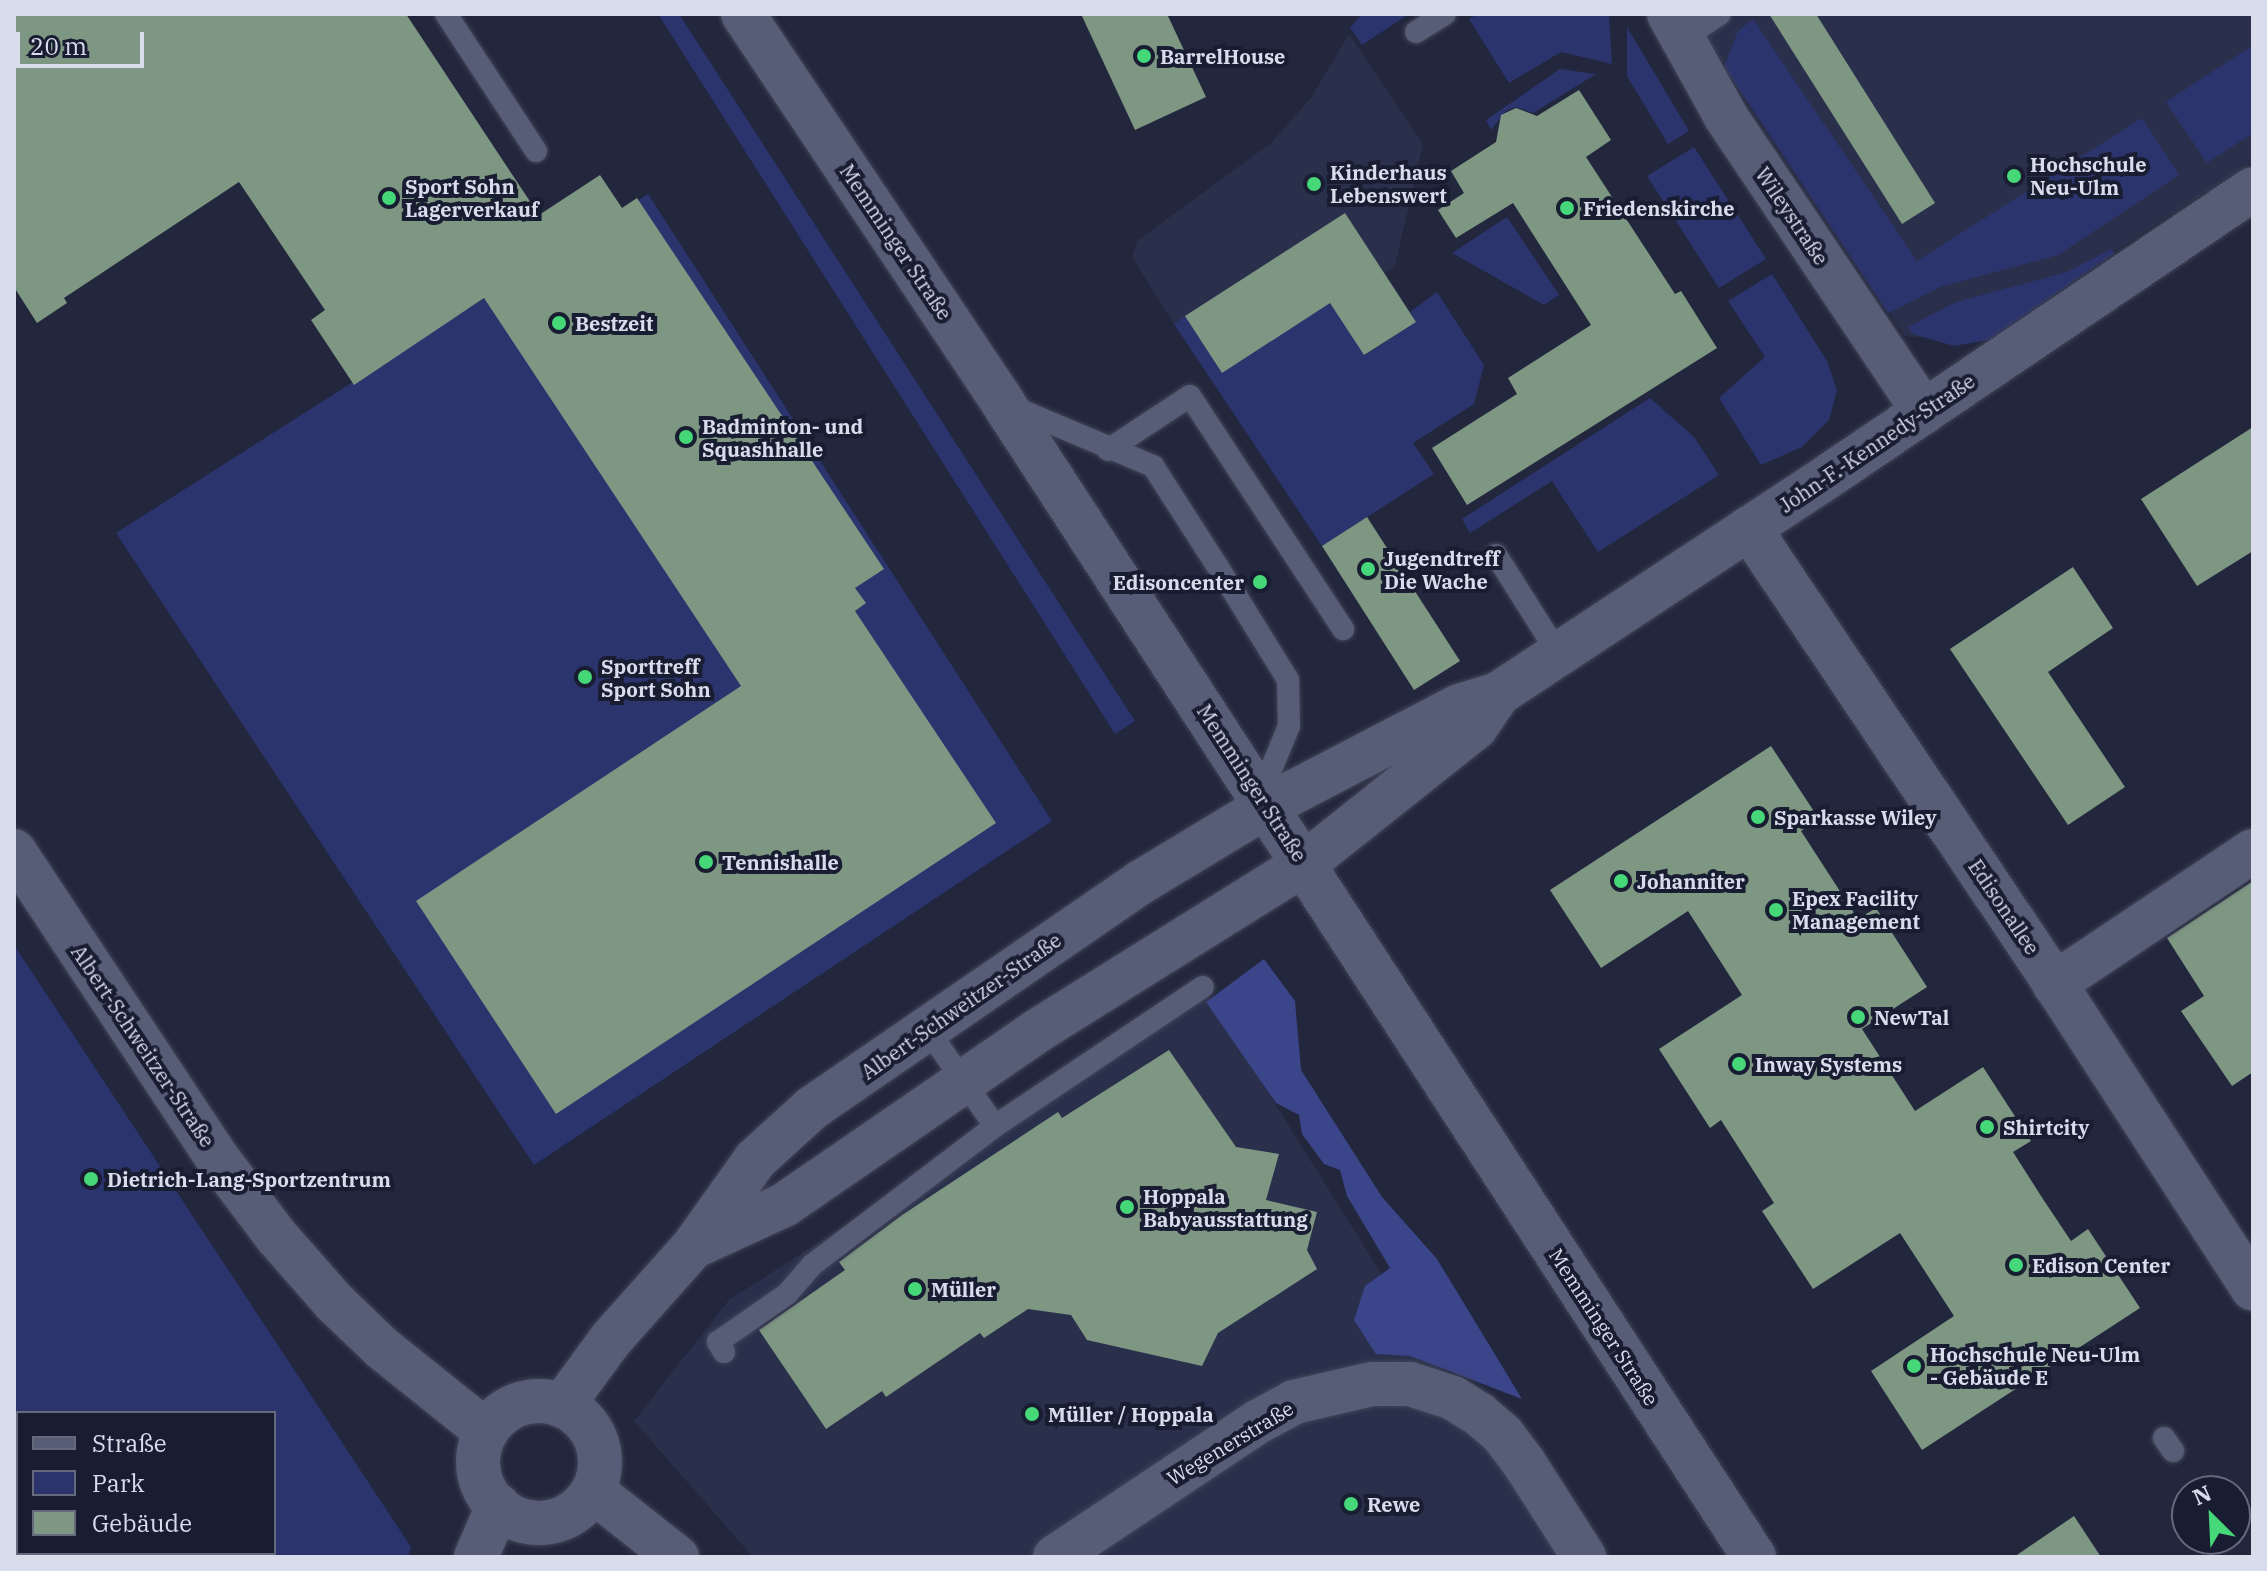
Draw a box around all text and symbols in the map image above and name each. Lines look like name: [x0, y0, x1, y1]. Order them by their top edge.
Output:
scale bar: [20, 16, 148, 66]
text: 20 m: [30, 30, 87, 62]
place label: BarrelHouse: [1160, 44, 1285, 68]
marker: BarrelHouse: [1135, 47, 1153, 65]
place label: Hochschule Neu-Ulm: [2030, 152, 2146, 199]
street label: Memminger Straße: [835, 160, 957, 324]
place label: Kinderhaus Lebenswert: [1330, 160, 1447, 207]
street label: Wileystraße: [1751, 163, 1833, 269]
marker: Hochschule Neu-Ulm: [2005, 167, 2023, 185]
place label: Sport Sohn Lagerverkauf: [405, 174, 539, 221]
marker: Kinderhaus Lebenswert: [1305, 175, 1323, 193]
marker: Sport Sohn Lagerverkauf: [380, 189, 398, 207]
place label: Friedenskirche: [1583, 196, 1735, 220]
marker: Friedenskirche: [1558, 199, 1576, 217]
place label: Bestzeit: [575, 311, 653, 335]
marker: Bestzeit: [550, 314, 568, 332]
street label: John-F.-Kennedy-Straße: [1775, 369, 1979, 517]
place label: Badminton- und Squashhalle: [702, 414, 863, 461]
marker: Badminton- und Squashhalle: [677, 428, 695, 446]
place label: Jugendtreff Die Wache: [1384, 546, 1500, 593]
marker: Jugendtreff Die Wache: [1359, 560, 1377, 578]
place label: Edisoncenter: [1113, 570, 1244, 594]
marker: Edisoncenter: [1251, 573, 1269, 591]
place label: Sporttreff Sport Sohn: [601, 654, 711, 701]
marker: Sporttreff Sport Sohn: [576, 668, 594, 686]
street label: Memminger Straße: [1192, 700, 1312, 866]
place label: Sparkasse Wiley: [1774, 805, 1937, 829]
marker: Sparkasse Wiley: [1749, 808, 1767, 826]
place label: Tennishalle: [722, 850, 839, 874]
marker: Tennishalle: [697, 853, 715, 871]
street label: Edisonallee: [1964, 855, 2044, 959]
place label: Johanniter: [1637, 869, 1745, 893]
marker: Johanniter: [1612, 872, 1630, 890]
place label: Epex Facility Management: [1792, 886, 1920, 933]
marker: Epex Facility Management: [1767, 901, 1785, 919]
street label: Albert-Schweitzer-Straße: [856, 928, 1066, 1084]
street label: Albert-Schweitzer-Straße: [66, 940, 220, 1152]
place label: NewTal: [1874, 1005, 1949, 1029]
marker: NewTal: [1849, 1008, 1867, 1026]
place label: Inway Systems: [1755, 1052, 1902, 1076]
marker: Inway Systems: [1730, 1055, 1748, 1073]
place label: Shirtcity: [2003, 1115, 2089, 1139]
marker: Shirtcity: [1978, 1118, 1996, 1136]
place label: Dietrich-Lang-Sportzentrum: [107, 1167, 391, 1191]
marker: Dietrich-Lang-Sportzentrum: [82, 1170, 100, 1188]
place label: Hoppala Babyausstattung: [1143, 1184, 1308, 1231]
marker: Hoppala Babyausstattung: [1118, 1198, 1136, 1216]
street label: Memminger Straße: [1544, 1244, 1664, 1410]
place label: Edison Center: [2032, 1253, 2170, 1277]
marker: Edison Center: [2007, 1256, 2025, 1274]
place label: Müller: [931, 1277, 996, 1301]
marker: Müller: [906, 1280, 924, 1298]
place label: Hochschule Neu-Ulm - Gebäude E: [1930, 1342, 2140, 1389]
marker: Hochschule Neu-Ulm - Gebäude E: [1905, 1357, 1923, 1375]
street label: Wegenerstraße: [1163, 1396, 1297, 1490]
place label: Müller / Hoppala: [1048, 1402, 1214, 1426]
marker: Müller / Hoppala: [1023, 1405, 1041, 1423]
legend: [16, 1411, 276, 1555]
text: Straße: [92, 1427, 167, 1459]
text: Park: [92, 1467, 144, 1499]
north arrow: [2171, 1475, 2251, 1555]
text: N: [2188, 1478, 2216, 1511]
place label: Rewe: [1367, 1492, 1420, 1516]
marker: Rewe: [1342, 1495, 1360, 1513]
text: Gebäude: [92, 1507, 192, 1539]

